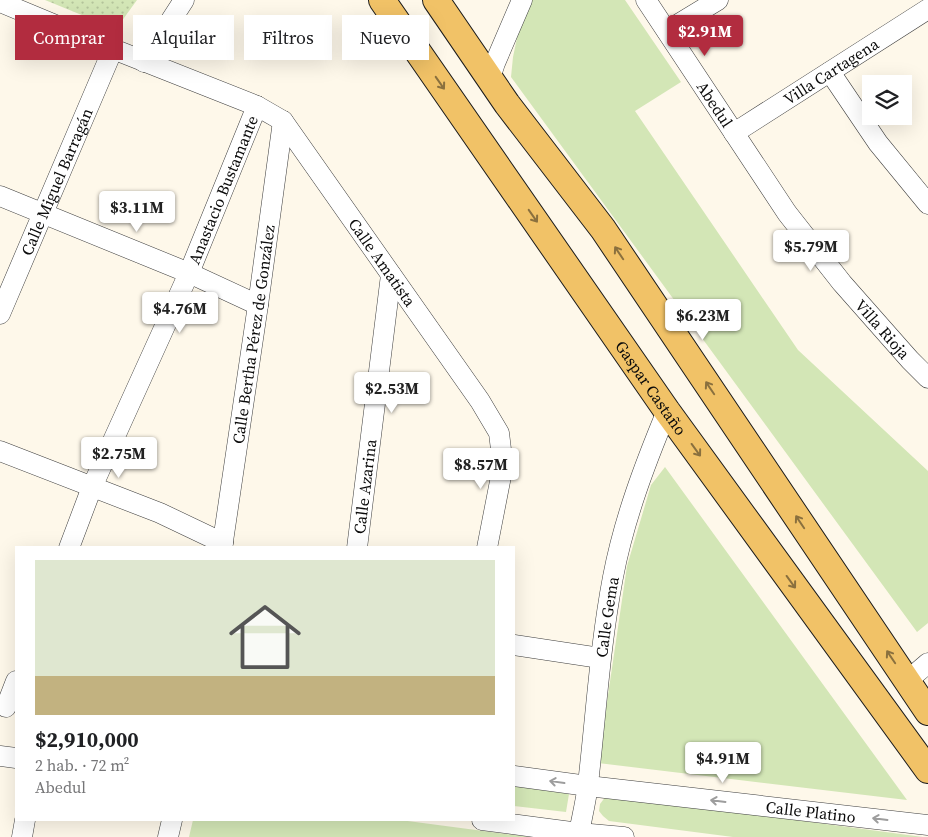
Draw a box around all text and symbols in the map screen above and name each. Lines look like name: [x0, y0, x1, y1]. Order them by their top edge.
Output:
chip: Comprar: [15, 15, 123, 60]
chip: Alquilar: [133, 15, 234, 60]
chip: Filtros: [244, 15, 332, 60]
chip: Nuevo: [342, 15, 429, 60]
pin: $2.91M: [664, 15, 746, 57]
text: $2.91M: [678, 20, 732, 42]
street label: Villa Cartagena: [779, 32, 883, 110]
map controls: [862, 75, 912, 125]
button: layers: [862, 75, 912, 125]
one-way arrow: [435, 76, 446, 89]
street label: Abedul: [692, 77, 738, 132]
street label: Calle Miguel Barragán: [15, 104, 98, 259]
street label: Anastacio Bustamante: [183, 112, 263, 267]
pin: $3.11M: [96, 190, 178, 233]
text: $3.11M: [110, 196, 164, 218]
one-way arrow: [528, 209, 538, 223]
street label: Calle Amatista: [344, 214, 422, 312]
street label: Calle Bertha Pérez de González: [227, 223, 280, 445]
pin: $5.79M: [770, 230, 852, 272]
text: $5.79M: [784, 235, 838, 257]
one-way arrow: [614, 246, 624, 260]
pin: $4.76M: [139, 292, 221, 334]
street label: Villa Rioja: [850, 294, 916, 364]
text: $4.76M: [153, 297, 207, 319]
pin: $6.23M: [662, 298, 744, 341]
text: $6.23M: [676, 304, 730, 326]
street label: Gaspar Castaño: [610, 336, 692, 440]
pin: $2.53M: [351, 372, 433, 414]
text: $2.53M: [365, 377, 419, 399]
one-way arrow: [705, 381, 715, 395]
pin: $2.75M: [78, 436, 160, 479]
street label: Calle Azarina: [348, 437, 382, 535]
text: $2.75M: [92, 442, 146, 464]
one-way arrow: [691, 443, 701, 457]
pin: $8.57M: [440, 448, 522, 490]
text: $8.57M: [454, 453, 508, 475]
one-way arrow: [795, 516, 805, 530]
street label: Calle Gema: [590, 574, 624, 658]
one-way arrow: [786, 575, 797, 588]
icon: home: [220, 592, 310, 682]
one-way arrow: [886, 651, 896, 665]
text: $2,910,000: [35, 725, 139, 754]
pin: $4.91M: [682, 742, 764, 784]
text: $4.91M: [696, 747, 750, 769]
text: 2 hab. · 72 m²: [35, 754, 129, 776]
text: Abedul: [35, 776, 86, 798]
one-way arrow: [549, 777, 565, 787]
street label: Calle Platino: [765, 795, 857, 828]
one-way arrow: [710, 796, 726, 806]
one-way arrow: [872, 814, 888, 824]

